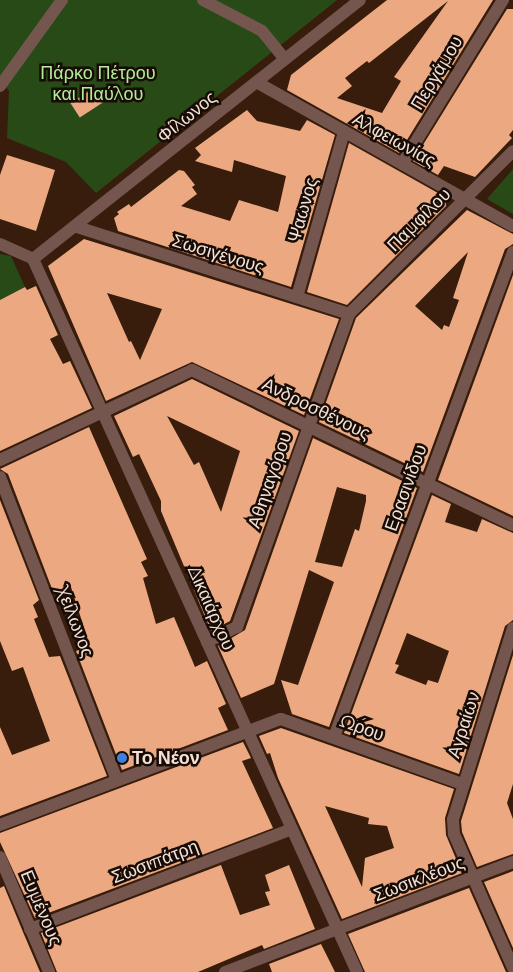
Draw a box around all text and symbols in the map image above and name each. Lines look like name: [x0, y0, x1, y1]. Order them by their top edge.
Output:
street label: Περγάμου: [406, 32, 468, 114]
park label: Πάρκο Πέτρου και Παύλου: [40, 63, 156, 106]
street label: Φίλωνος: [153, 87, 221, 147]
street label: Αλφειωνίας: [349, 108, 439, 172]
street label: Ψαωνος: [283, 175, 323, 245]
street label: Παμφίλου: [383, 184, 455, 256]
street label: Σωσιγένους: [169, 230, 267, 278]
street label: Ανδροσθένους: [258, 374, 374, 444]
street label: Αθηναγόρου: [243, 429, 297, 531]
street label: Ερασινίδου: [380, 442, 432, 534]
street label: Δικαιάρχου: [183, 562, 239, 654]
street label: Χείλωνος: [52, 584, 98, 660]
street label: Αγραίων: [443, 689, 485, 761]
street label: Ώρου: [337, 710, 387, 746]
place label: Το Νέον: [132, 747, 200, 769]
marker: Το Νέον: [116, 752, 128, 764]
street label: Σωσιπάτρη: [109, 836, 201, 888]
street label: Σωσικλέους: [371, 852, 467, 906]
street label: Ευμένους: [16, 867, 66, 949]

